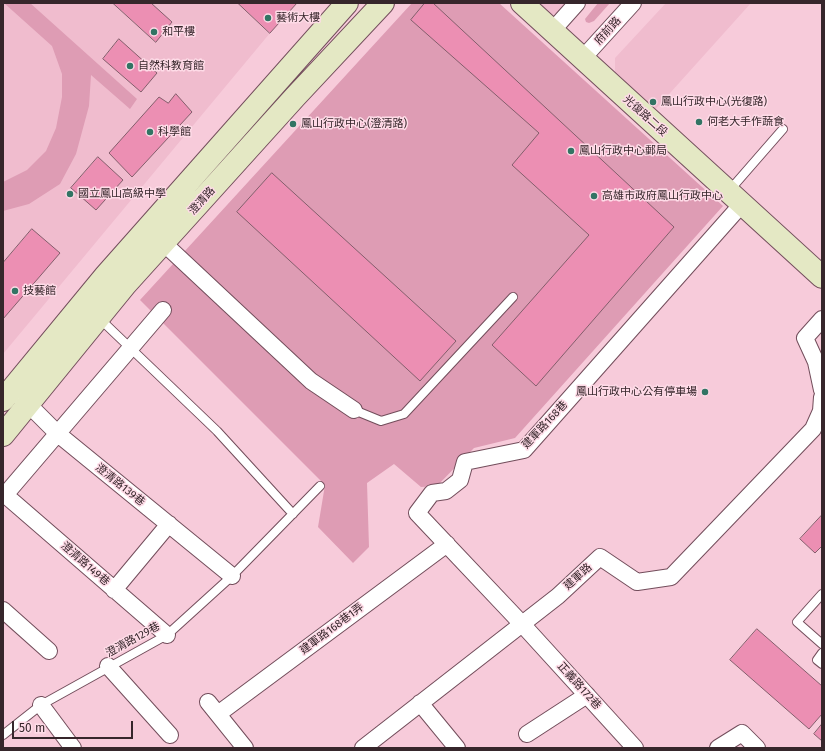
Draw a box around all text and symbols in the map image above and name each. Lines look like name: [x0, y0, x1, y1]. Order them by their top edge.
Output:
place label: 藝術大樓: [276, 11, 320, 25]
marker: 藝術大樓: [263, 13, 273, 23]
street label: 府前路: [592, 14, 624, 48]
place label: 和平樓: [162, 25, 195, 39]
marker: 和平樓: [149, 27, 159, 37]
place label: 自然科教育館: [138, 59, 204, 73]
marker: 自然科教育館: [125, 61, 135, 71]
street label: 光復路二段: [620, 93, 670, 139]
place label: 鳳山行政中心(光復路): [661, 95, 767, 109]
marker: 鳳山行政中心(光復路): [648, 97, 658, 107]
place label: 何老大手作蔬食: [707, 115, 784, 129]
place label: 鳳山行政中心(澄清路): [301, 117, 407, 131]
marker: 何老大手作蔬食: [694, 117, 704, 127]
marker: 鳳山行政中心(澄清路): [288, 119, 298, 129]
place label: 科學館: [158, 125, 191, 139]
marker: 科學館: [145, 127, 155, 137]
place label: 鳳山行政中心郵局: [579, 144, 667, 158]
marker: 鳳山行政中心郵局: [566, 146, 576, 156]
street label: 澄清路: [186, 184, 218, 218]
place label: 國立鳳山高級中學: [78, 187, 166, 201]
marker: 國立鳳山高級中學: [65, 189, 75, 199]
place label: 高雄市政府鳳山行政中心: [602, 189, 723, 203]
marker: 高雄市政府鳳山行政中心: [589, 191, 599, 201]
place label: 技藝館: [23, 284, 56, 298]
marker: 技藝館: [10, 286, 20, 296]
place label: 鳳山行政中心公有停車場: [576, 385, 697, 399]
marker: 鳳山行政中心公有停車場: [700, 387, 710, 397]
street label: 建軍路168巷: [519, 398, 571, 452]
street label: 澄清路139巷: [93, 461, 147, 509]
street label: 澄清路149巷: [58, 539, 112, 589]
street label: 建軍路: [561, 561, 595, 593]
street label: 建軍路168巷1弄: [298, 601, 366, 657]
street label: 澄清路129巷: [104, 620, 162, 660]
street label: 正義路172巷: [554, 660, 604, 712]
scale bar: [14, 713, 135, 739]
text: 50 m: [19, 721, 45, 735]

